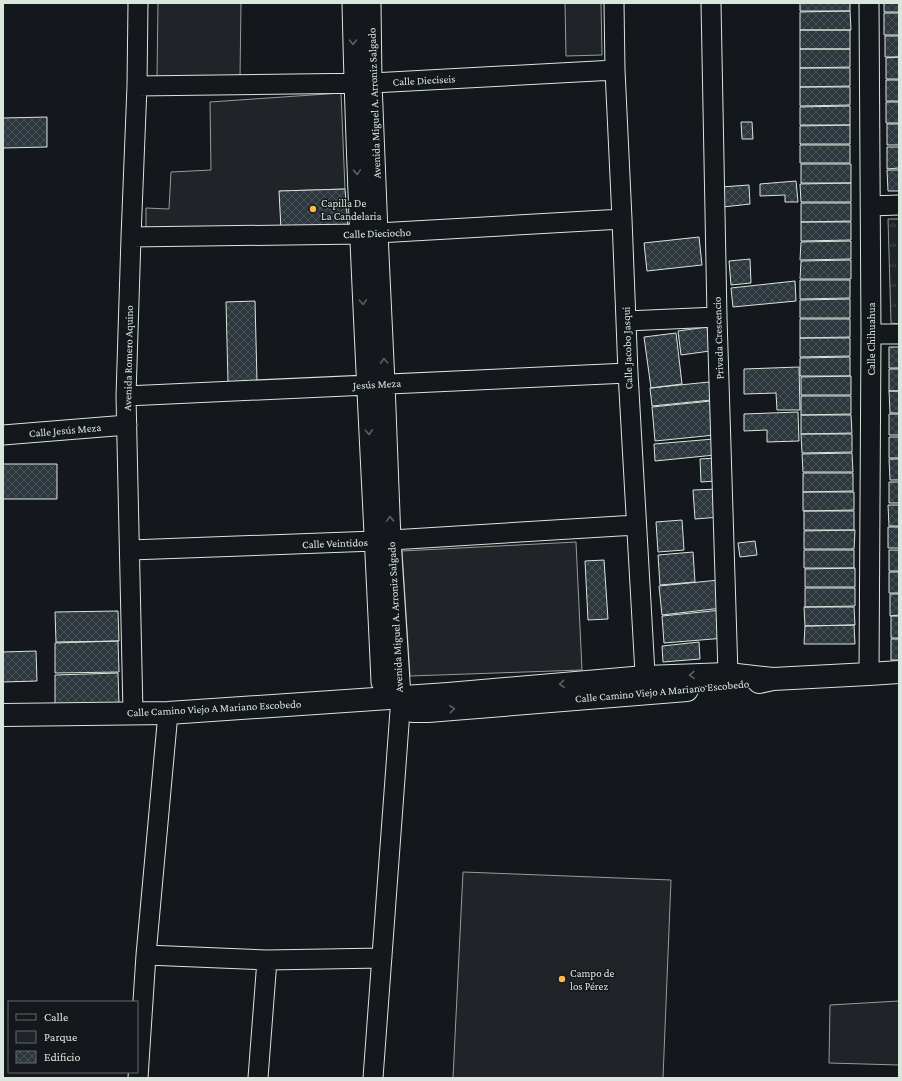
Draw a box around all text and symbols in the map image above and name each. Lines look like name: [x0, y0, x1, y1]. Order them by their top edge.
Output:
street label: Avenida Miguel A. Arroniz Salgado: [365, 27, 384, 179]
one-way arrow: [348, 39, 357, 45]
street label: Calle Dieciseis: [392, 72, 456, 88]
one-way arrow: [353, 169, 361, 175]
place label: Capilla De La Candelaria: [321, 197, 382, 222]
marker: Capilla De La Candelaria: [308, 204, 318, 214]
street label: Calle Dieciocho: [343, 226, 412, 240]
street label: Privada Crescencio: [711, 296, 725, 380]
one-way arrow: [359, 299, 367, 305]
street label: Calle Chihuahua: [865, 302, 877, 376]
street label: Avenida Romero Aquino: [121, 304, 136, 411]
street label: Calle Jacobo Jasqui: [620, 306, 635, 390]
one-way arrow: [380, 358, 388, 364]
street label: Jesús Meza: [352, 377, 402, 392]
street label: Calle Jesús Meza: [28, 421, 102, 440]
one-way arrow: [365, 429, 374, 435]
one-way arrow: [386, 516, 395, 522]
street label: Calle Veintidos: [302, 536, 368, 550]
street label: Avenida Miguel A. Arroniz Salgado: [385, 541, 406, 693]
one-way arrow: [689, 671, 695, 679]
street label: Calle Camino Viejo A Mariano Escobedo: [574, 677, 750, 706]
one-way arrow: [559, 679, 565, 688]
street label: Calle Camino Viejo A Mariano Escobedo: [126, 697, 302, 720]
one-way arrow: [449, 705, 455, 714]
place label: Campo de los Pérez: [570, 967, 614, 992]
marker: Campo de los Pérez: [557, 974, 567, 984]
legend: [8, 1001, 138, 1073]
text: Calle: [44, 1010, 68, 1024]
text: Parque: [44, 1030, 77, 1044]
text: Edificio: [44, 1050, 81, 1064]

